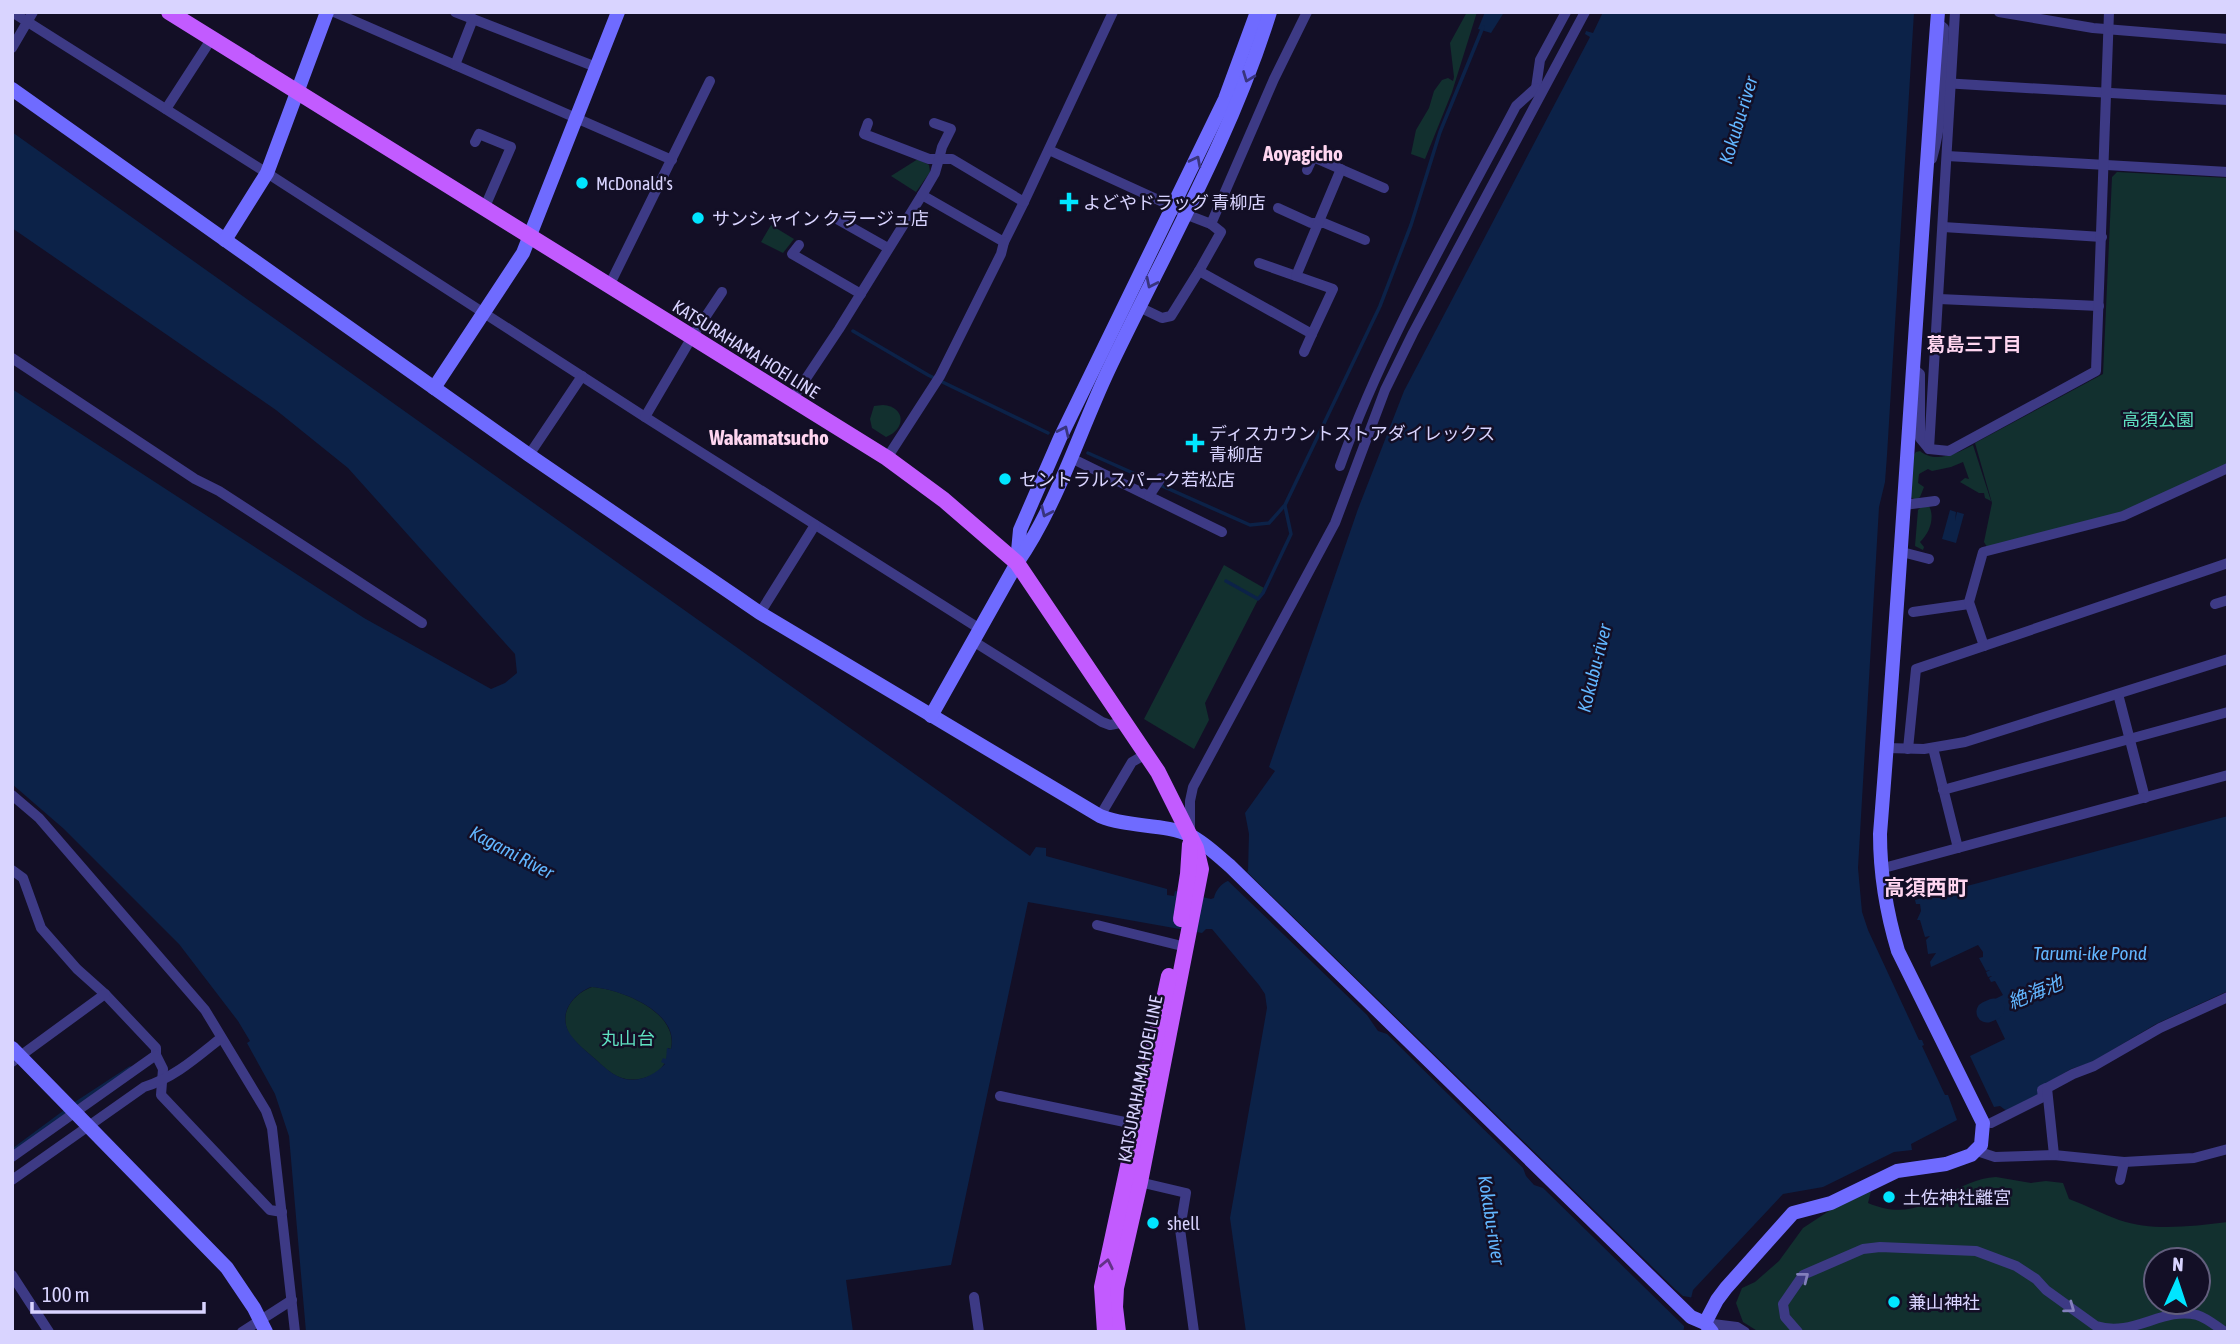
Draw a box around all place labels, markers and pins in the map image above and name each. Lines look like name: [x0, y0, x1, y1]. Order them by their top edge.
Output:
place label: McDonald's: [596, 173, 673, 194]
marker: McDonald's: [574, 175, 590, 191]
place label: よどやドラッグ 青柳店: [1083, 192, 1265, 213]
marker: よどやドラッグ 青柳店: [1061, 194, 1077, 210]
place label: サンシャイン クラージュ店: [712, 208, 929, 229]
marker: サンシャイン クラージュ店: [690, 210, 706, 226]
place label: ディスカウントストアダイレックス 青柳店: [1209, 423, 1495, 465]
marker: ディスカウントストアダイレックス 青柳店: [1187, 435, 1203, 451]
place label: セントラルスパーク若松店: [1019, 469, 1235, 490]
marker: セントラルスパーク若松店: [997, 471, 1013, 487]
place label: 土佐神社離宮: [1903, 1187, 2011, 1208]
marker: 土佐神社離宮: [1881, 1189, 1897, 1205]
place label: shell: [1167, 1213, 1200, 1234]
marker: shell: [1145, 1215, 1161, 1231]
place label: 兼山神社: [1908, 1292, 1980, 1313]
marker: 兼山神社: [1886, 1294, 1902, 1310]

